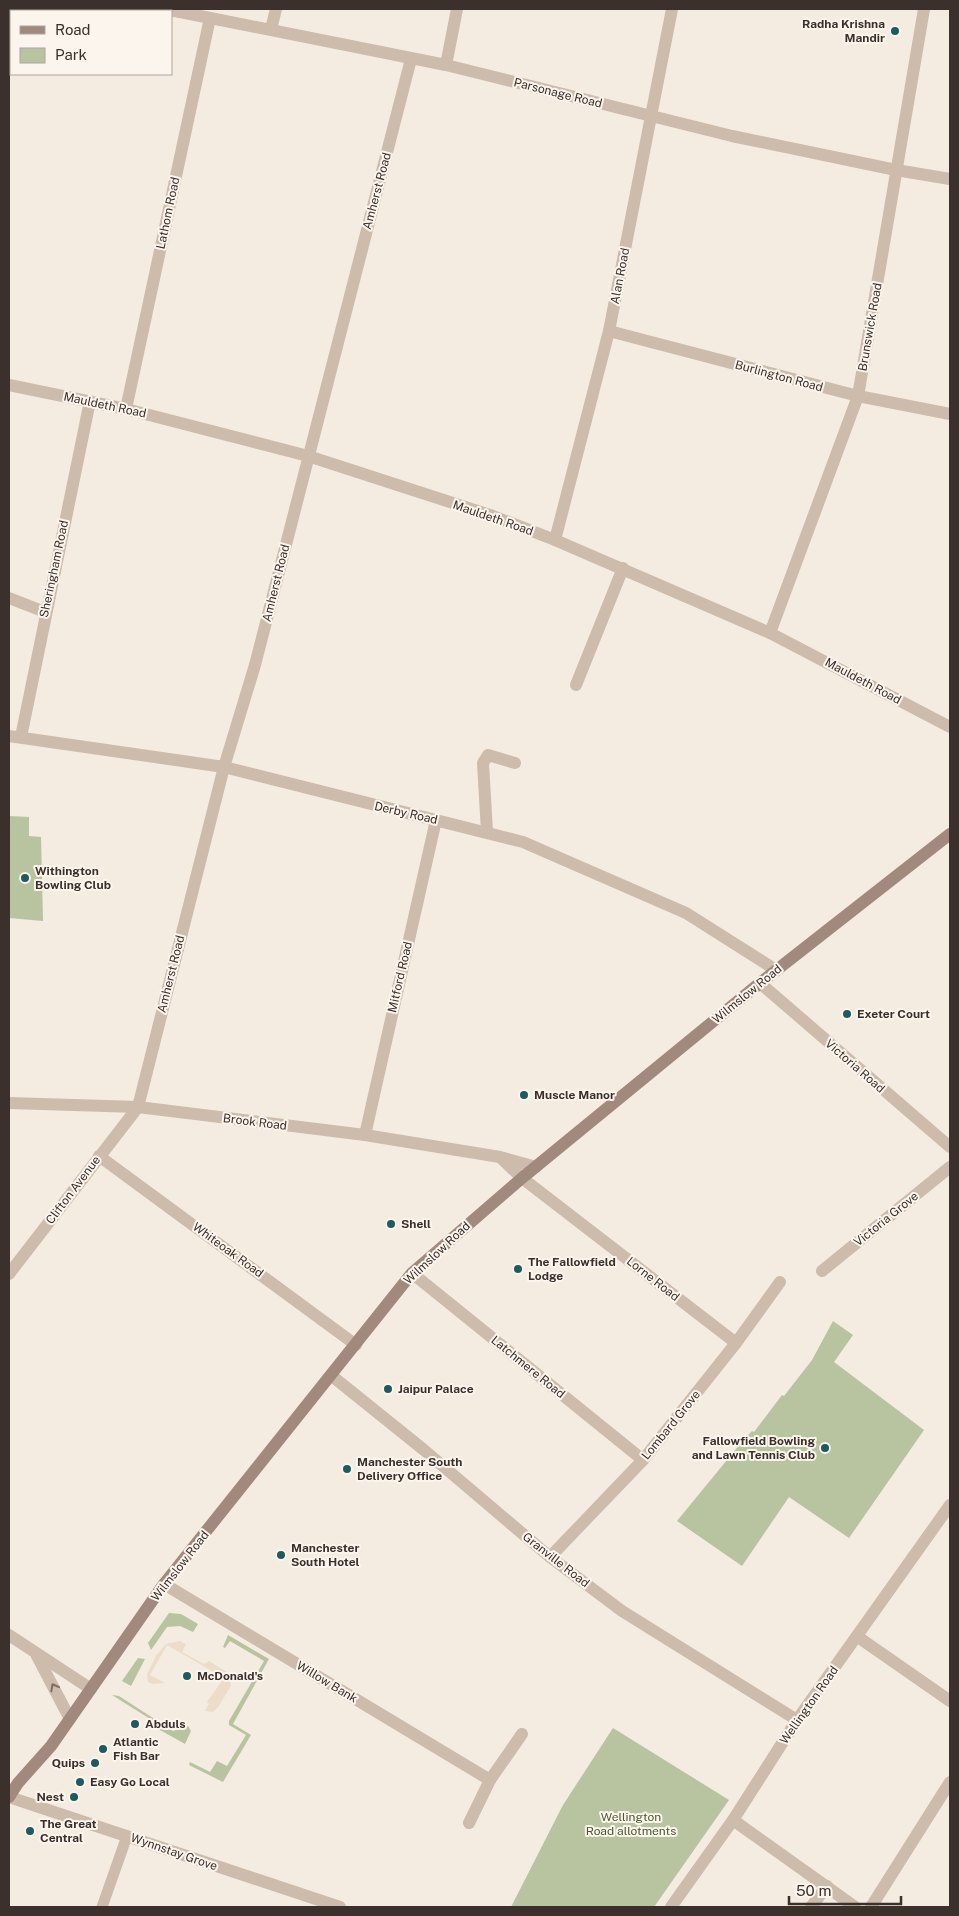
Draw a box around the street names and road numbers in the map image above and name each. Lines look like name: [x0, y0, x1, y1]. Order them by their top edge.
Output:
street label: Parsonage Road: [512, 75, 604, 111]
street label: Amherst Road: [360, 151, 394, 231]
street label: Lathom Road: [154, 176, 182, 250]
street label: Alan Road: [608, 247, 632, 305]
street label: Brunswick Road: [855, 282, 885, 372]
street label: Burlington Road: [734, 358, 824, 394]
street label: Mauldeth Road: [62, 389, 148, 421]
street label: Mauldeth Road: [451, 498, 535, 538]
street label: Sheringham Road: [37, 519, 71, 619]
street label: Amherst Road: [260, 543, 292, 623]
street label: Mauldeth Road: [823, 655, 903, 707]
street label: Derby Road: [373, 799, 439, 827]
street label: Amherst Road: [155, 934, 187, 1014]
street label: Mitford Road: [385, 940, 415, 1014]
street label: Wilmslow Road: [710, 962, 784, 1026]
street label: Victoria Road: [822, 1036, 888, 1096]
street label: Brook Road: [222, 1111, 288, 1133]
street label: Clifton Avenue: [43, 1153, 103, 1227]
street label: Victoria Grove: [851, 1189, 921, 1249]
street label: Wilmslow Road: [401, 1219, 473, 1287]
street label: Whiteoak Road: [190, 1220, 266, 1280]
street label: Lorne Road: [624, 1254, 682, 1304]
street label: Latchmere Road: [488, 1333, 568, 1401]
street label: Lombard Grove: [639, 1387, 703, 1462]
street label: Wilmslow Road: [148, 1528, 212, 1604]
street label: Granville Road: [520, 1530, 592, 1590]
street label: Willow Bank: [294, 1658, 360, 1706]
street label: Wellington Road: [777, 1663, 841, 1747]
street label: Wynnstay Grove: [129, 1831, 219, 1873]

